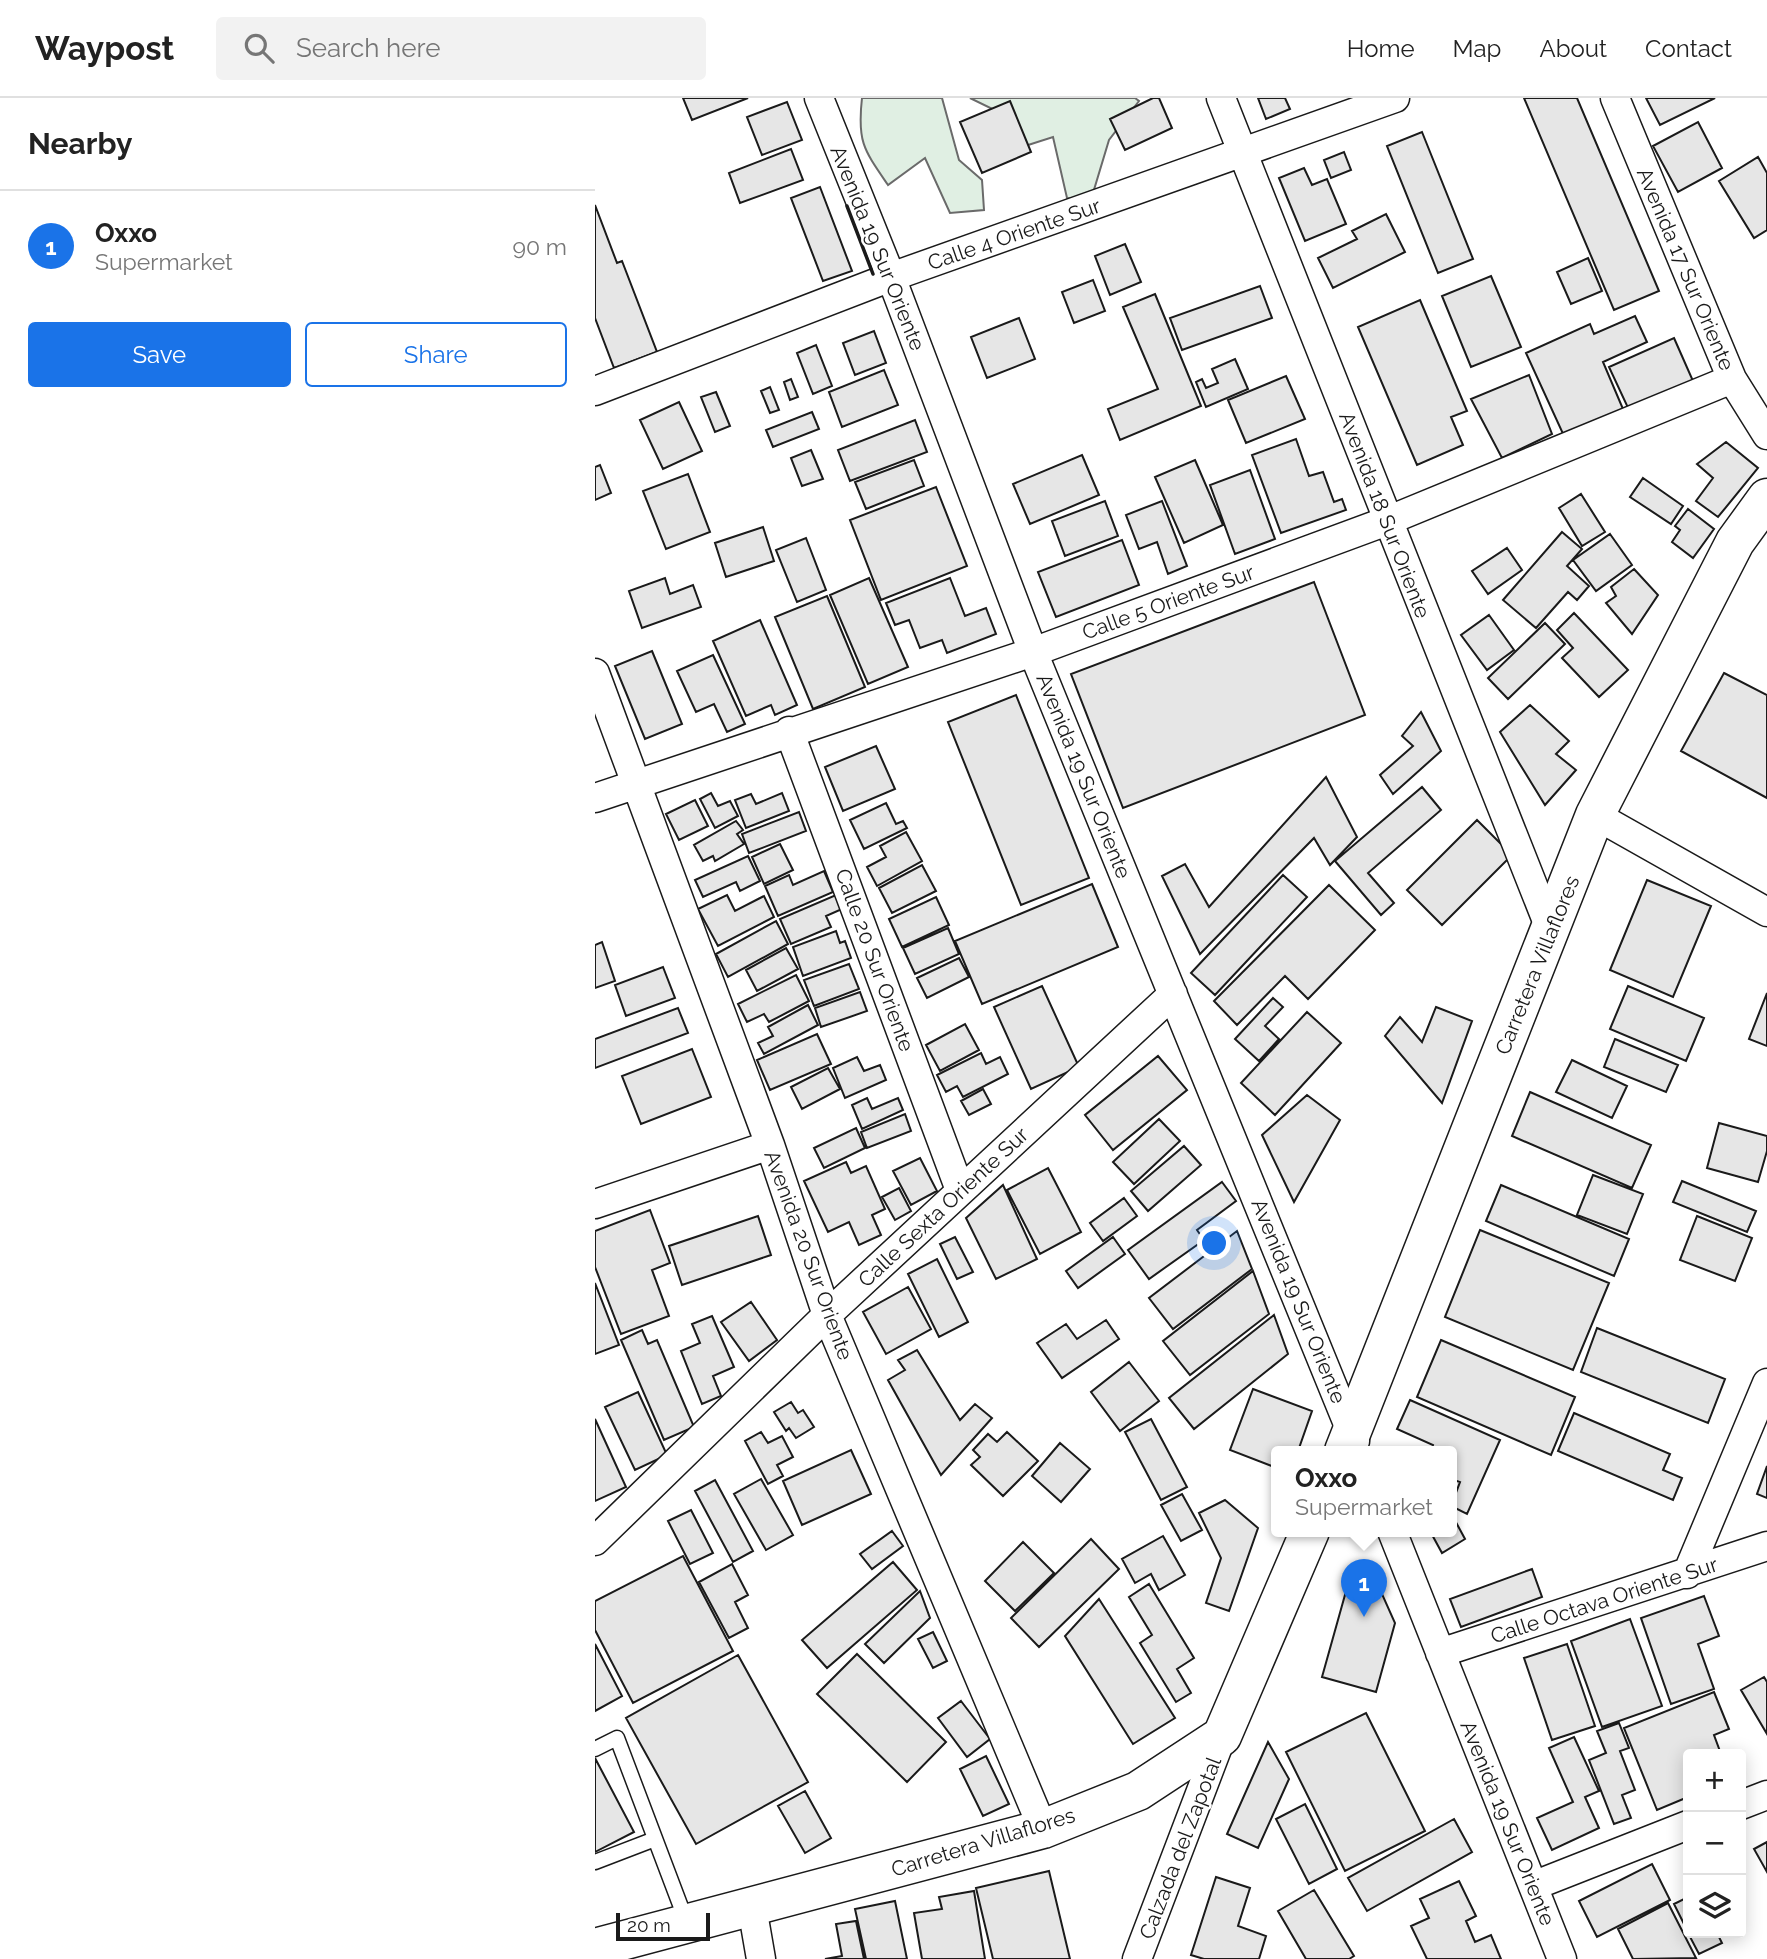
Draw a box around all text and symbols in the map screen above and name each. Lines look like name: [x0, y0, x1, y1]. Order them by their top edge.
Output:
search box: [216, 17, 706, 80]
text: Waypost: [35, 29, 174, 68]
icon: search: [240, 29, 278, 67]
text: Search here: [296, 33, 440, 63]
text: Home: [1347, 34, 1415, 63]
text: Map: [1453, 34, 1501, 63]
text: About: [1539, 34, 1607, 63]
text: Contact: [1645, 34, 1732, 63]
text: Nearby: [28, 126, 132, 161]
street label: Avenida 19 Sur Oriente: [825, 142, 931, 354]
street label: Avenida 17 Sur Oriente: [1632, 164, 1740, 374]
street label: Calle 4 Oriente Sur: [924, 193, 1104, 275]
text: Oxxo: [95, 218, 157, 248]
text: 1: [45, 233, 57, 260]
text: 90 m: [512, 233, 567, 260]
text: Supermarket: [95, 248, 233, 275]
button: Save: [28, 322, 291, 387]
button: Share: [305, 322, 567, 387]
street label: Avenida 18 Sur Oriente: [1334, 408, 1436, 622]
street label: Calle 5 Oriente Sur: [1079, 559, 1258, 645]
street label: Avenida 19 Sur Oriente: [1031, 670, 1137, 882]
street label: Calle 20 Sur Oriente: [830, 865, 920, 1055]
street label: Carretera Villaflores: [1490, 872, 1584, 1058]
street label: Calle Sexta Oriente Sur: [853, 1121, 1034, 1292]
street label: Avenida 20 Sur Oriente: [759, 1147, 859, 1363]
street label: Avenida 19 Sur Oriente: [1246, 1195, 1352, 1407]
your location: [1197, 1226, 1231, 1260]
popup: [1271, 1446, 1457, 1537]
text: Oxxo: [1295, 1463, 1357, 1493]
text: Supermarket: [1295, 1493, 1433, 1520]
street label: Calle Octava Oriente Sur: [1487, 1551, 1721, 1649]
pin: 1: [1341, 1559, 1387, 1617]
street label: Avenida 19 Sur Oriente: [1455, 1717, 1561, 1929]
map controls: [1683, 1749, 1746, 1938]
button: +: [1683, 1749, 1746, 1812]
street label: Calzada del Zapotal: [1134, 1753, 1226, 1943]
street label: Carretera Villaflores: [888, 1802, 1078, 1882]
button: −: [1683, 1812, 1746, 1875]
button: layers: [1683, 1875, 1746, 1938]
scale bar: [616, 1910, 711, 1942]
text: 20 m: [627, 1914, 671, 1936]

